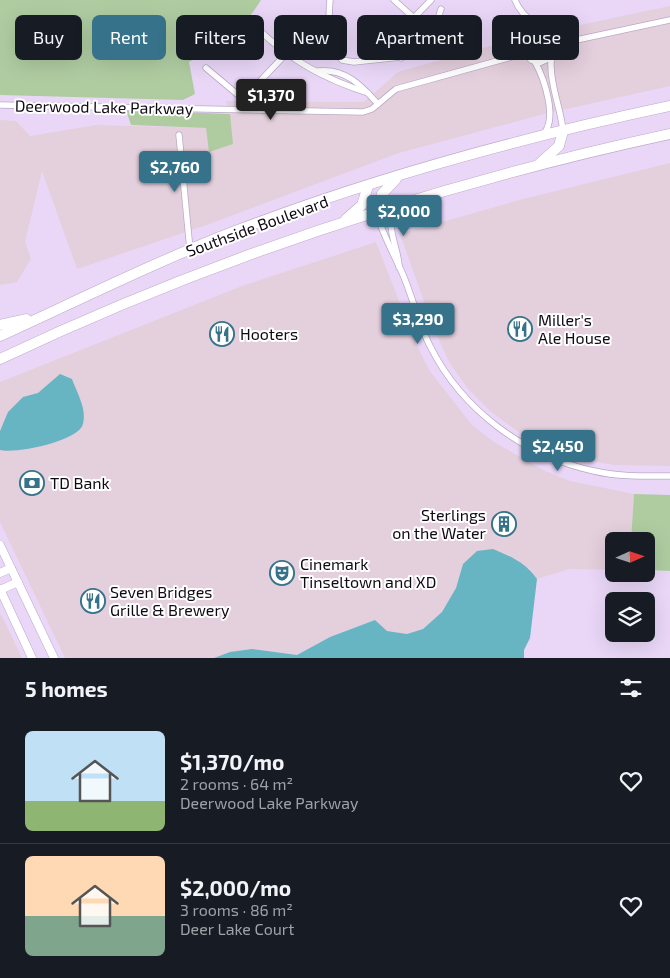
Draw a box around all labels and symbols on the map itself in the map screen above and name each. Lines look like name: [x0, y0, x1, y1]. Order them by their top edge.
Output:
pin: $1,370: [230, 78, 312, 121]
street label: Deerwood Lake Parkway: [15, 95, 194, 118]
pin: $2,760: [134, 150, 216, 193]
street label: Southside Boulevard: [183, 191, 331, 260]
pin: $2,000: [363, 194, 445, 237]
pin: $3,290: [377, 302, 459, 345]
place label: Miller's Ale House: [538, 310, 610, 347]
restaurant icon: Miller's Ale House: [507, 316, 533, 342]
restaurant icon: Hooters: [209, 321, 235, 347]
place label: Hooters: [240, 324, 298, 343]
pin: $2,450: [517, 430, 599, 472]
bank icon: TD Bank: [19, 470, 45, 496]
place label: TD Bank: [50, 473, 110, 492]
place label: Sterlings on the Water: [392, 505, 487, 542]
building icon: Sterlings on the Water: [491, 511, 517, 537]
north arrow: [605, 532, 655, 582]
place label: Cinemark Tinseltown and XD: [300, 554, 436, 591]
theatre icon: Cinemark Tinseltown and XD: [269, 560, 295, 586]
place label: Seven Bridges Grille & Brewery: [110, 582, 230, 619]
restaurant icon: Seven Bridges Grille & Brewery: [80, 588, 106, 614]

